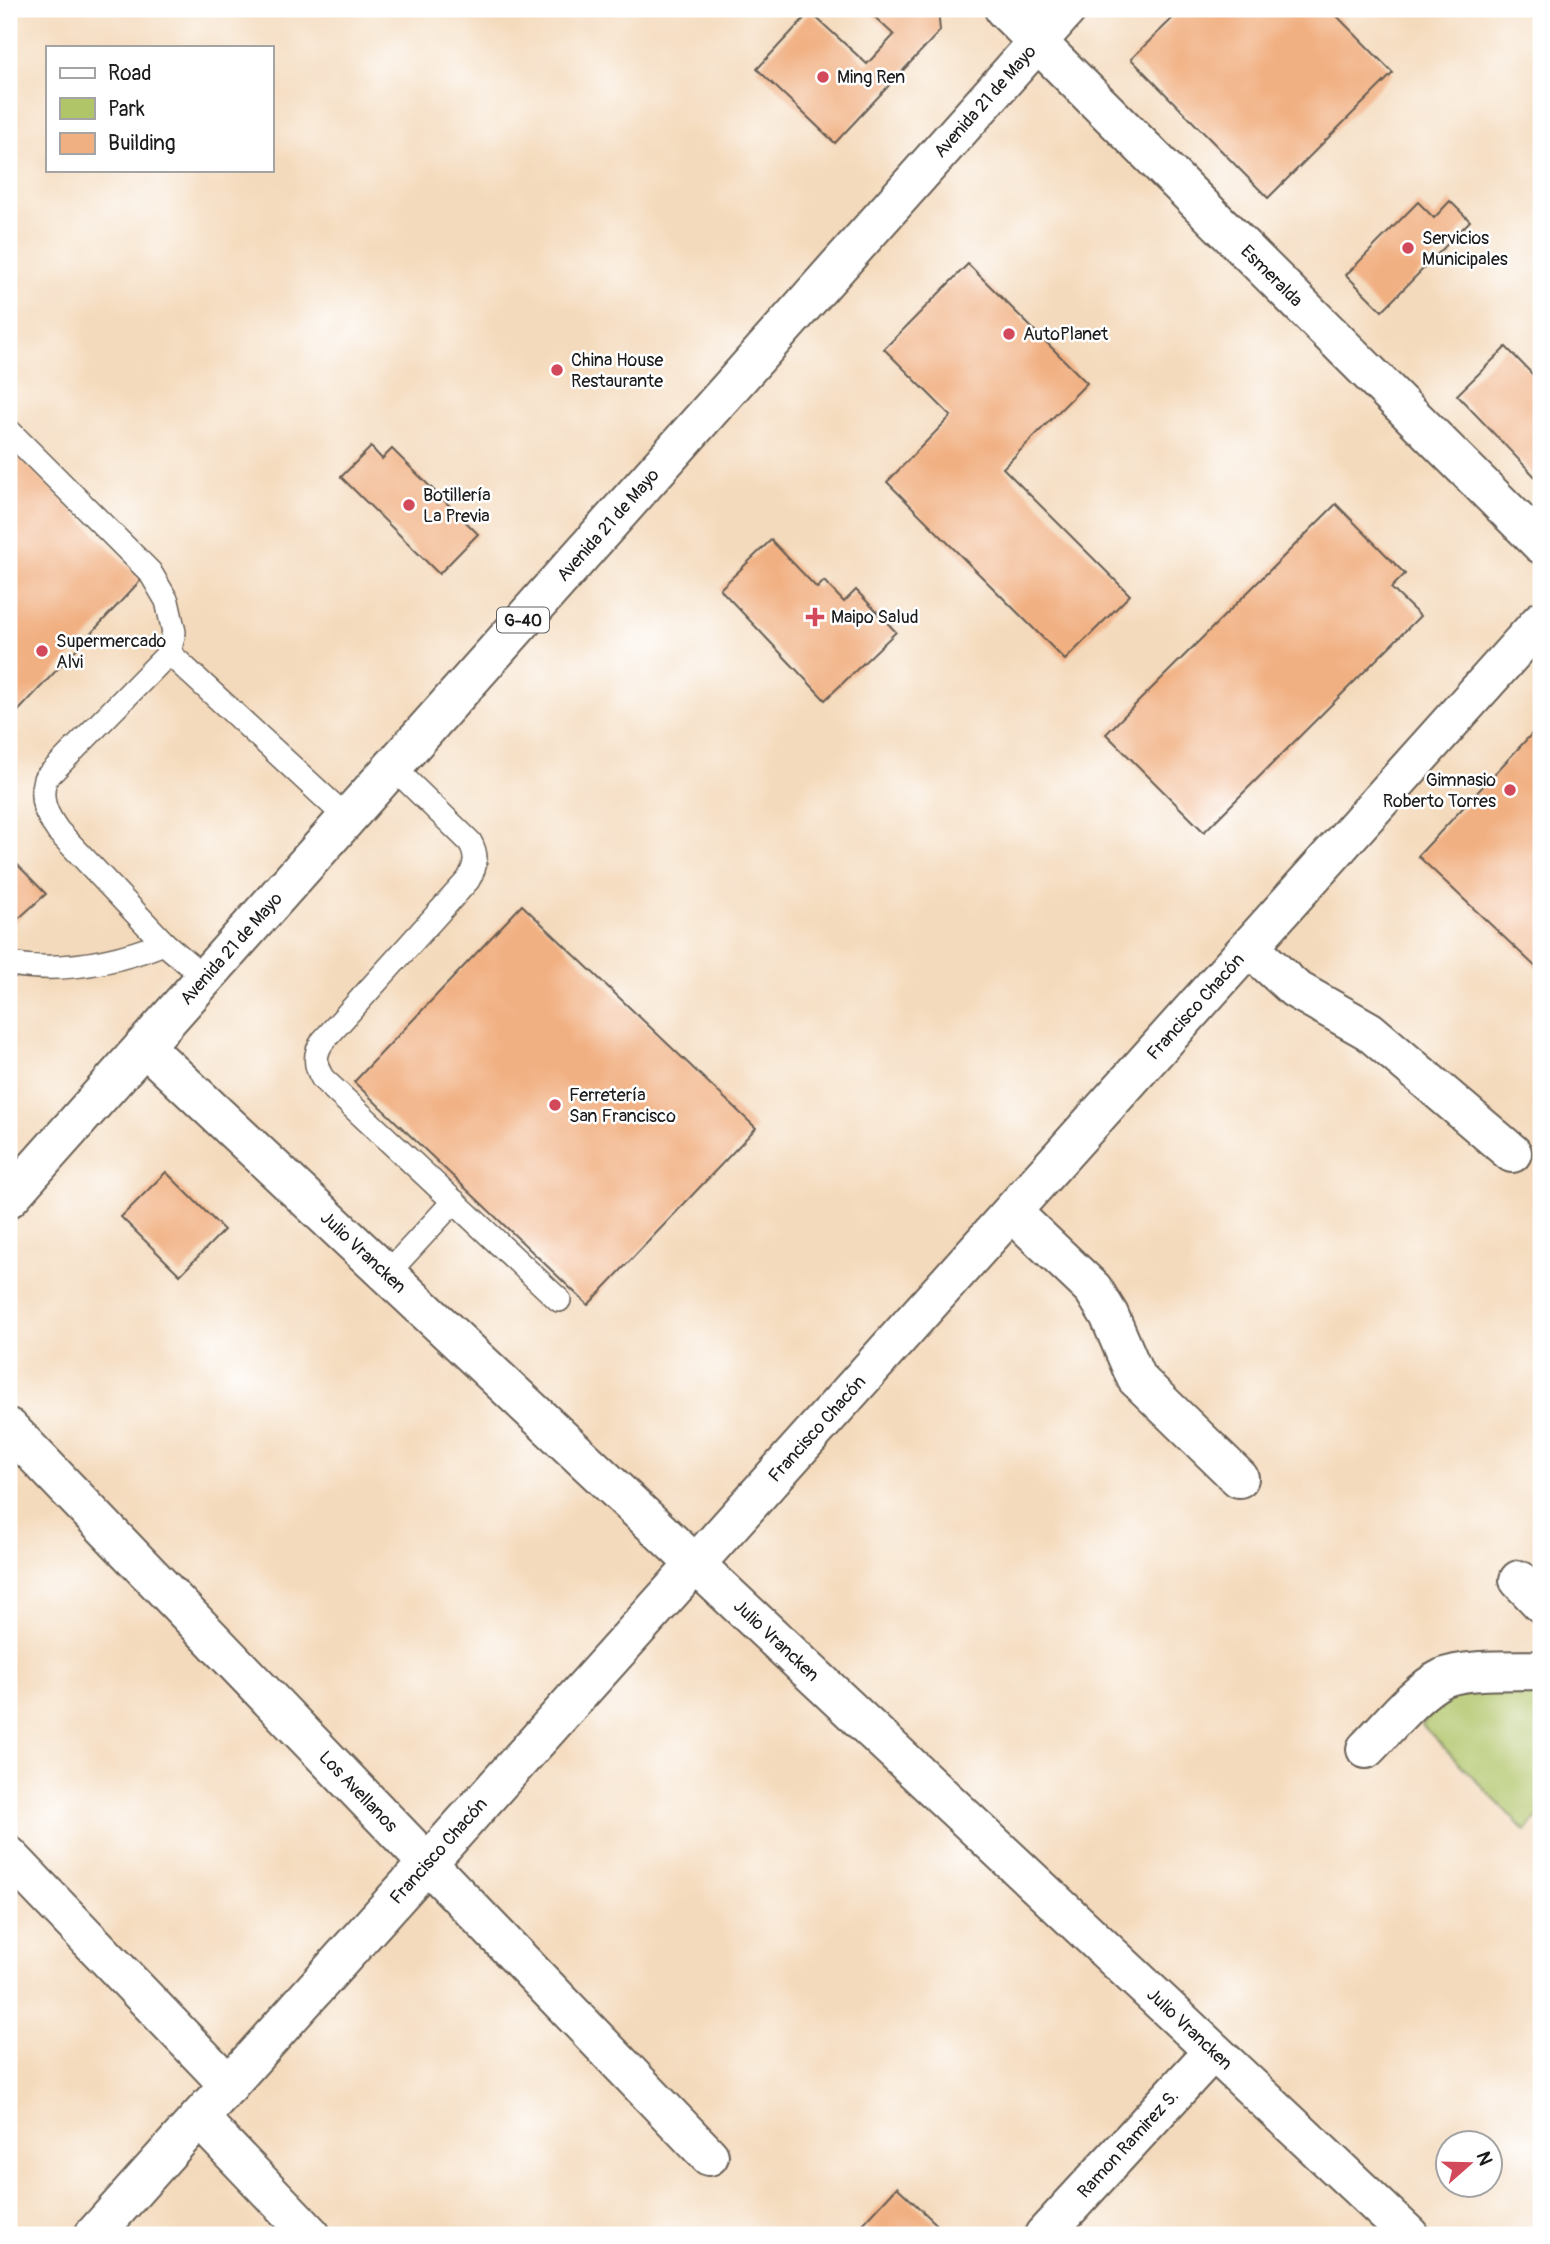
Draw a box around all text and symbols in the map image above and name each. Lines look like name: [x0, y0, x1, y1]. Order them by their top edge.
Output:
street label: Avenida 21 de Mayo: [929, 40, 1042, 163]
legend: [46, 46, 273, 172]
text: Road: [108, 60, 152, 87]
place label: Ming Ren: [837, 66, 905, 89]
marker: Ming Ren: [815, 69, 831, 85]
text: Park: [108, 96, 145, 123]
text: Building: [108, 130, 175, 157]
place label: Servicios Municipales: [1422, 227, 1508, 271]
street label: Esmeralda: [1235, 240, 1307, 312]
marker: Servicios Municipales: [1400, 240, 1416, 256]
place label: AutoPlanet: [1023, 323, 1109, 346]
marker: AutoPlanet: [1001, 326, 1017, 342]
place label: China House Restaurante: [571, 349, 663, 393]
marker: China House Restaurante: [549, 362, 565, 378]
street label: Avenida 21 de Mayo: [552, 464, 665, 586]
place label: Botillería La Previa: [423, 484, 491, 528]
marker: Botillería La Previa: [401, 497, 417, 513]
place label: Maipo Salud: [831, 606, 919, 629]
marker: Maipo Salud: [805, 607, 825, 627]
road number: G-40: [497, 608, 549, 632]
place label: Supermercado Alvi: [56, 630, 167, 674]
marker: Supermercado Alvi: [34, 643, 50, 659]
place label: Gimnasio Roberto Torres: [1383, 769, 1496, 813]
marker: Gimnasio Roberto Torres: [1502, 782, 1518, 798]
street label: Avenida 21 de Mayo: [175, 887, 288, 1010]
street label: Francisco Chacón: [1142, 949, 1250, 1065]
place label: Ferretería San Francisco: [569, 1084, 676, 1128]
marker: Ferretería San Francisco: [547, 1097, 563, 1113]
street label: Julio Vrancken: [315, 1207, 411, 1298]
street label: Francisco Chacón: [763, 1371, 871, 1487]
street label: Julio Vrancken: [728, 1595, 824, 1687]
street label: Los Avellanos: [314, 1746, 402, 1837]
street label: Francisco Chacón: [385, 1793, 493, 1909]
street label: Julio Vrancken: [1142, 1983, 1237, 2075]
street label: Ramon Ramirez S.: [1073, 2085, 1184, 2203]
north arrow: [1434, 2128, 1504, 2198]
text: N: [1471, 2148, 1498, 2169]

